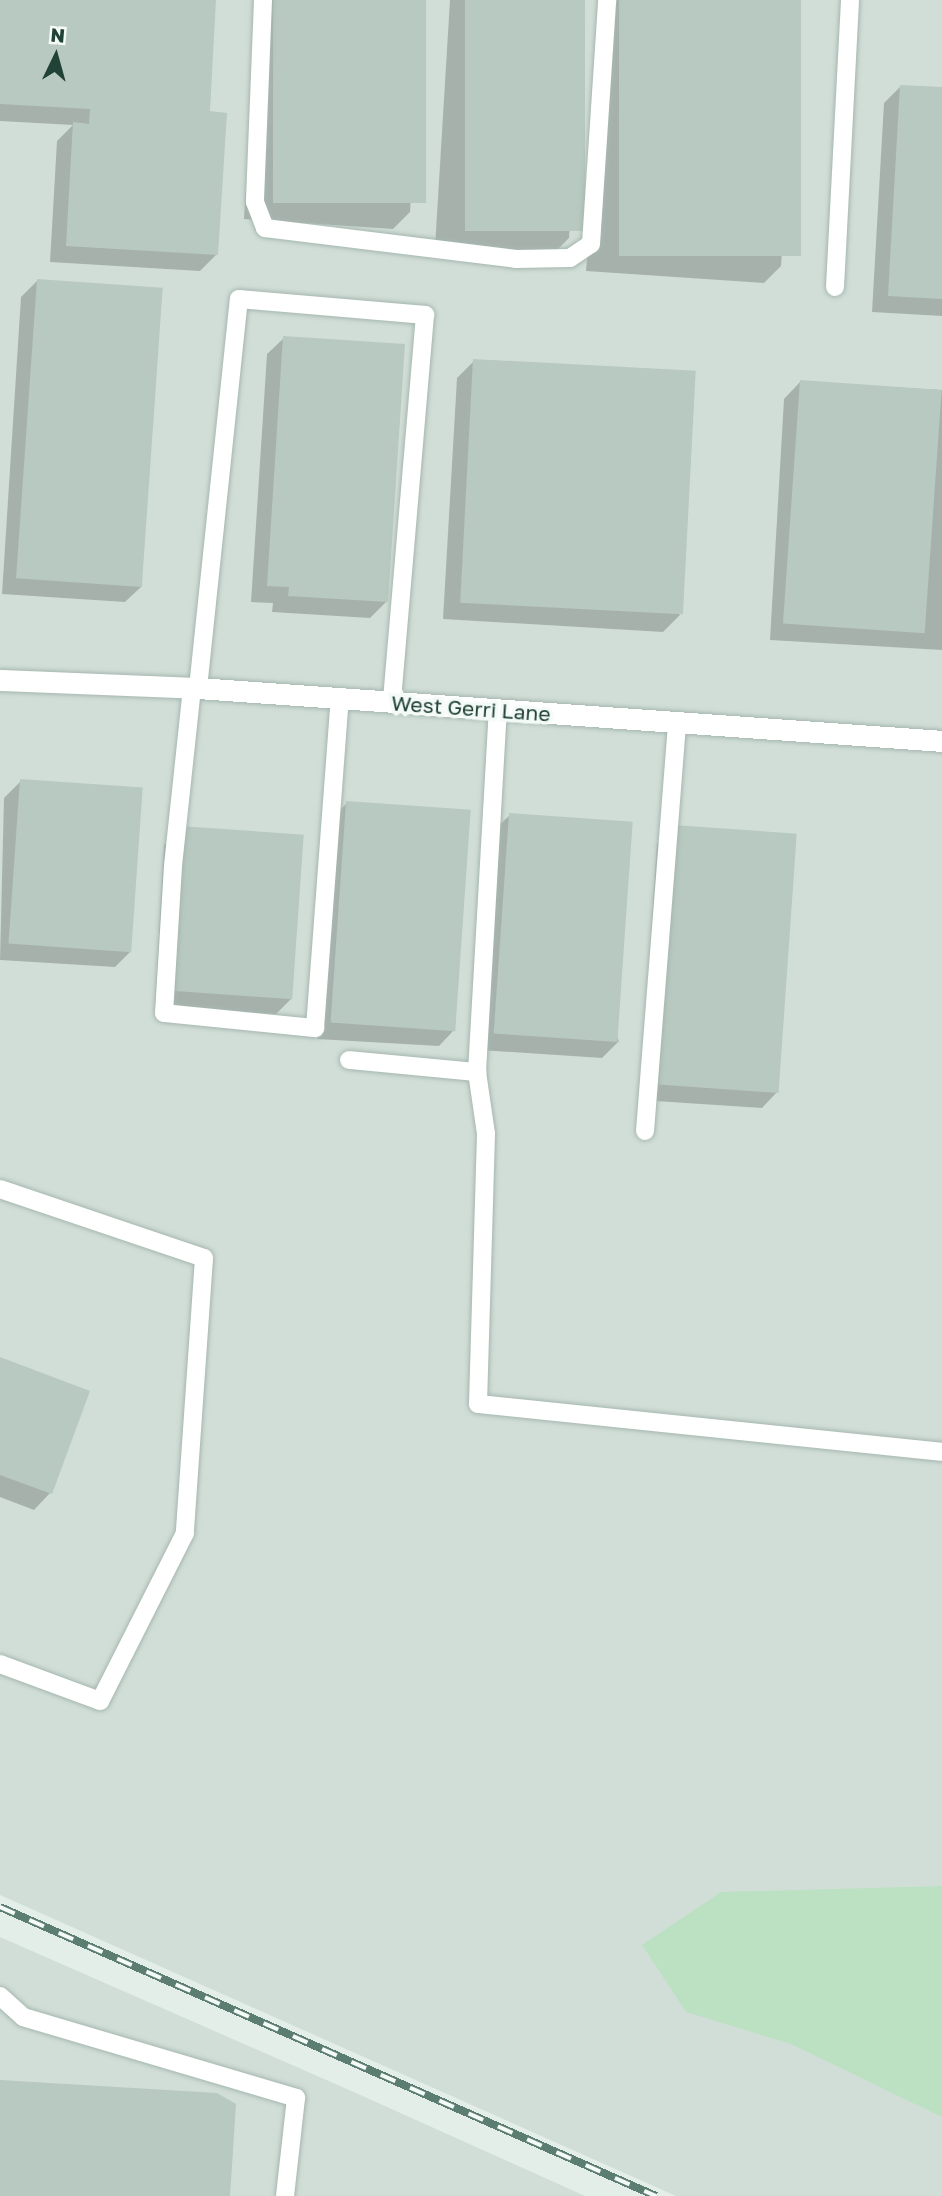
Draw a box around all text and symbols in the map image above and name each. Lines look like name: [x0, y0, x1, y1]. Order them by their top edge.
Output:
north arrow: [21, 21, 91, 91]
text: N: [50, 22, 66, 47]
street label: West Gerri Lane: [390, 690, 552, 726]

